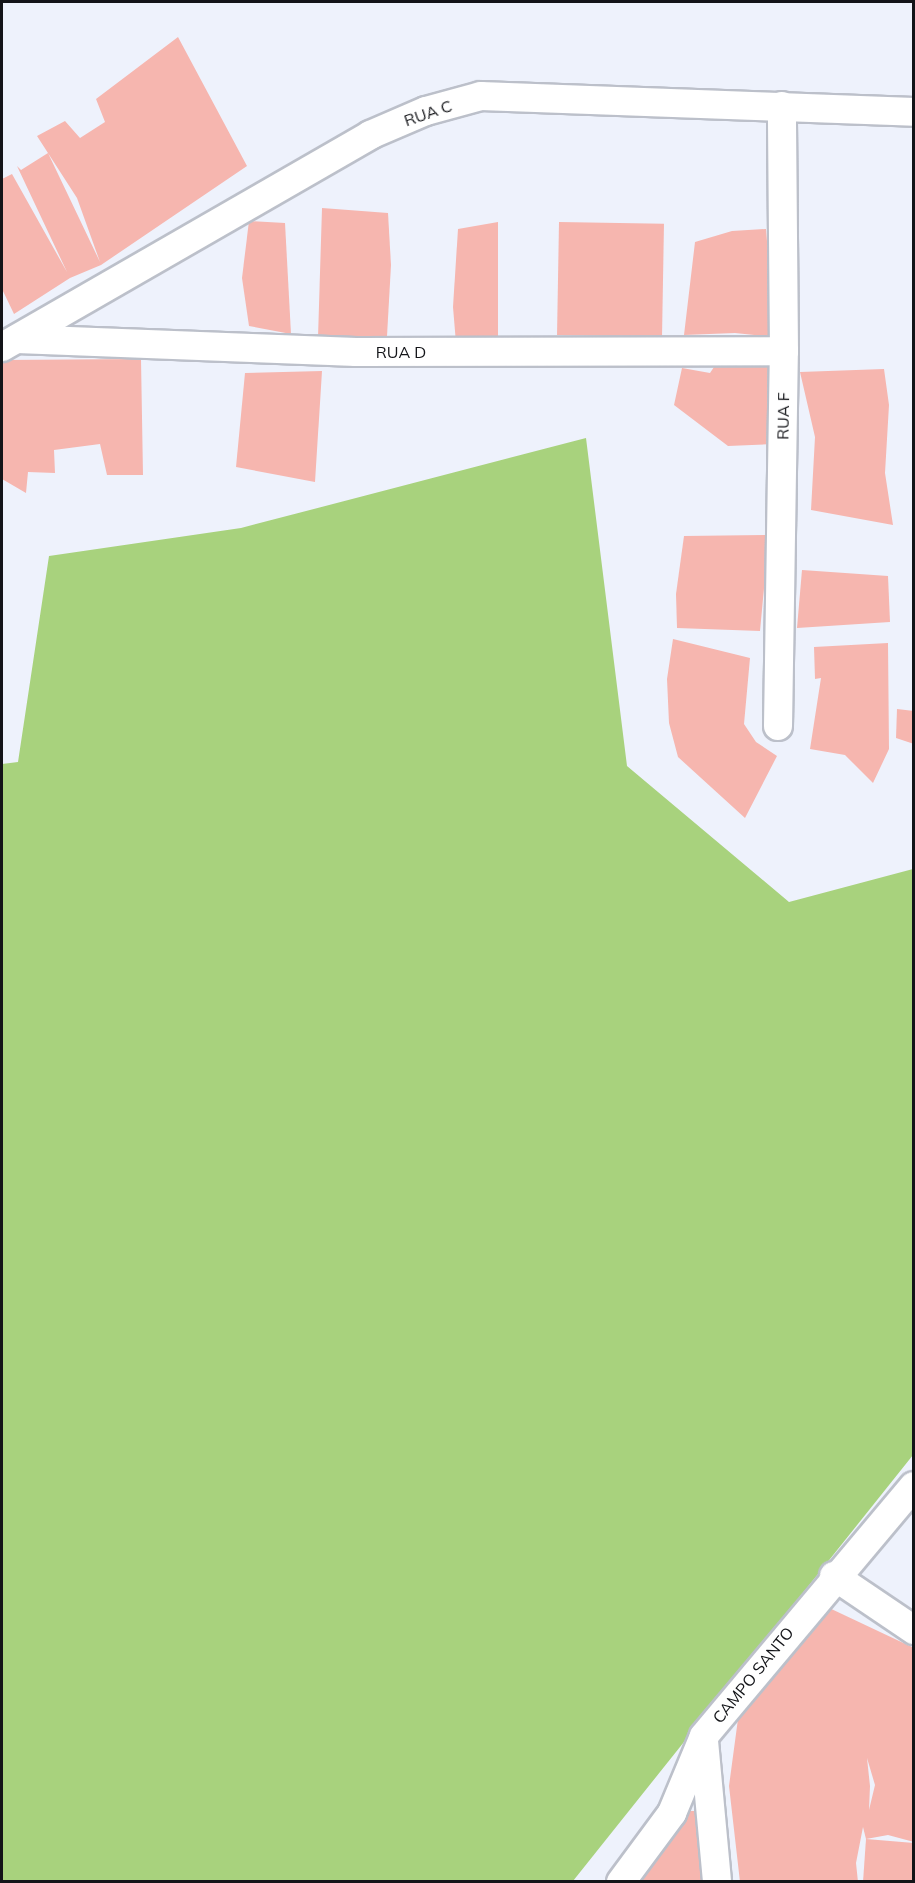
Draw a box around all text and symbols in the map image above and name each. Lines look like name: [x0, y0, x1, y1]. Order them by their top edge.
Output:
street label: RUA C: [401, 96, 455, 130]
street label: RUA D: [376, 342, 426, 362]
street label: RUA F: [773, 392, 793, 440]
street label: CAMPO SANTO: [708, 1623, 798, 1727]

